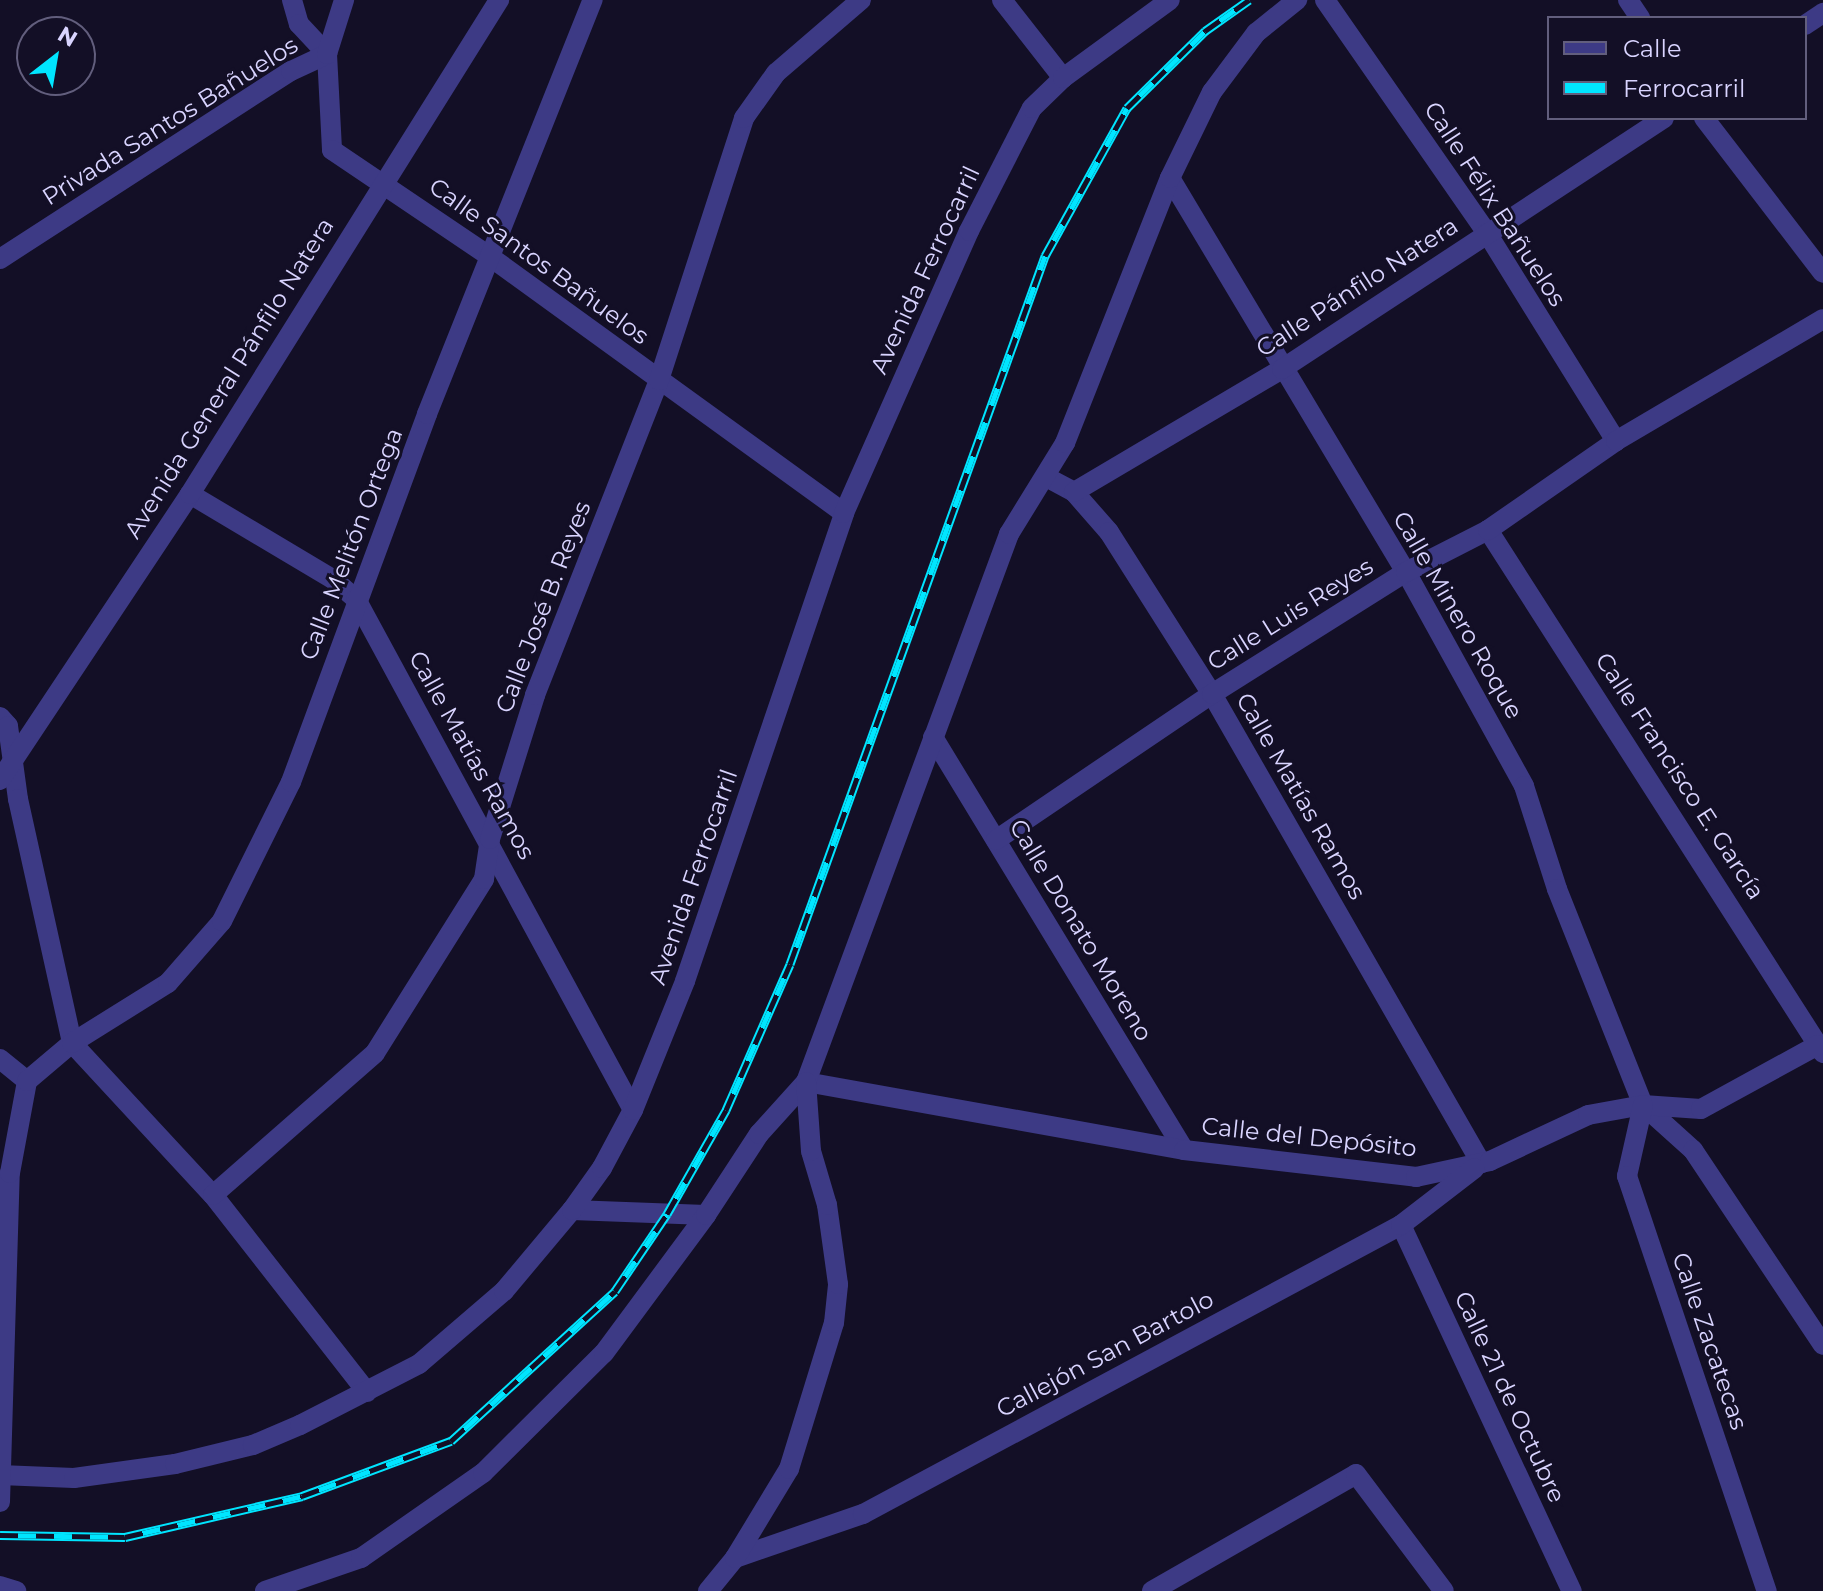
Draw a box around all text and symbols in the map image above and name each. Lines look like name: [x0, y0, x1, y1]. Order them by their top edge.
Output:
north arrow: [16, 16, 96, 96]
legend: [1547, 16, 1807, 120]
text: N: [53, 21, 82, 53]
street label: Privada Santos Bañuelos: [37, 30, 303, 212]
text: Calle: [1623, 34, 1681, 63]
text: Ferrocarril: [1623, 74, 1746, 103]
street label: Calle Félix Bañuelos: [1418, 96, 1572, 312]
street label: Avenida Ferrocarril: [864, 162, 986, 378]
street label: Calle Santos Bañuelos: [424, 172, 654, 350]
street label: Calle Pánfilo Natera: [1251, 211, 1463, 363]
street label: Avenida General Pánfilo Natera: [118, 212, 340, 544]
street label: Calle Melitón Ortega: [293, 424, 409, 664]
street label: Calle José B. Reyes: [489, 497, 597, 717]
street label: Calle Minero Roque: [1387, 506, 1529, 724]
street label: Calle Luis Reyes: [1202, 552, 1378, 676]
street label: Calle Matías Ramos: [403, 646, 541, 864]
street label: Calle Francisco E. García: [1589, 647, 1771, 905]
street label: Calle Matías Ramos: [1230, 688, 1372, 904]
street label: Avenida Ferrocarril: [643, 766, 743, 988]
street label: Calle Donato Moreno: [1003, 814, 1159, 1046]
street label: Calle del Depósito: [1200, 1111, 1418, 1163]
street label: Calle Zacatecas: [1666, 1249, 1754, 1433]
street label: Callejón San Bartolo: [991, 1285, 1219, 1423]
street label: Calle 21 de Octubre: [1448, 1287, 1572, 1507]

